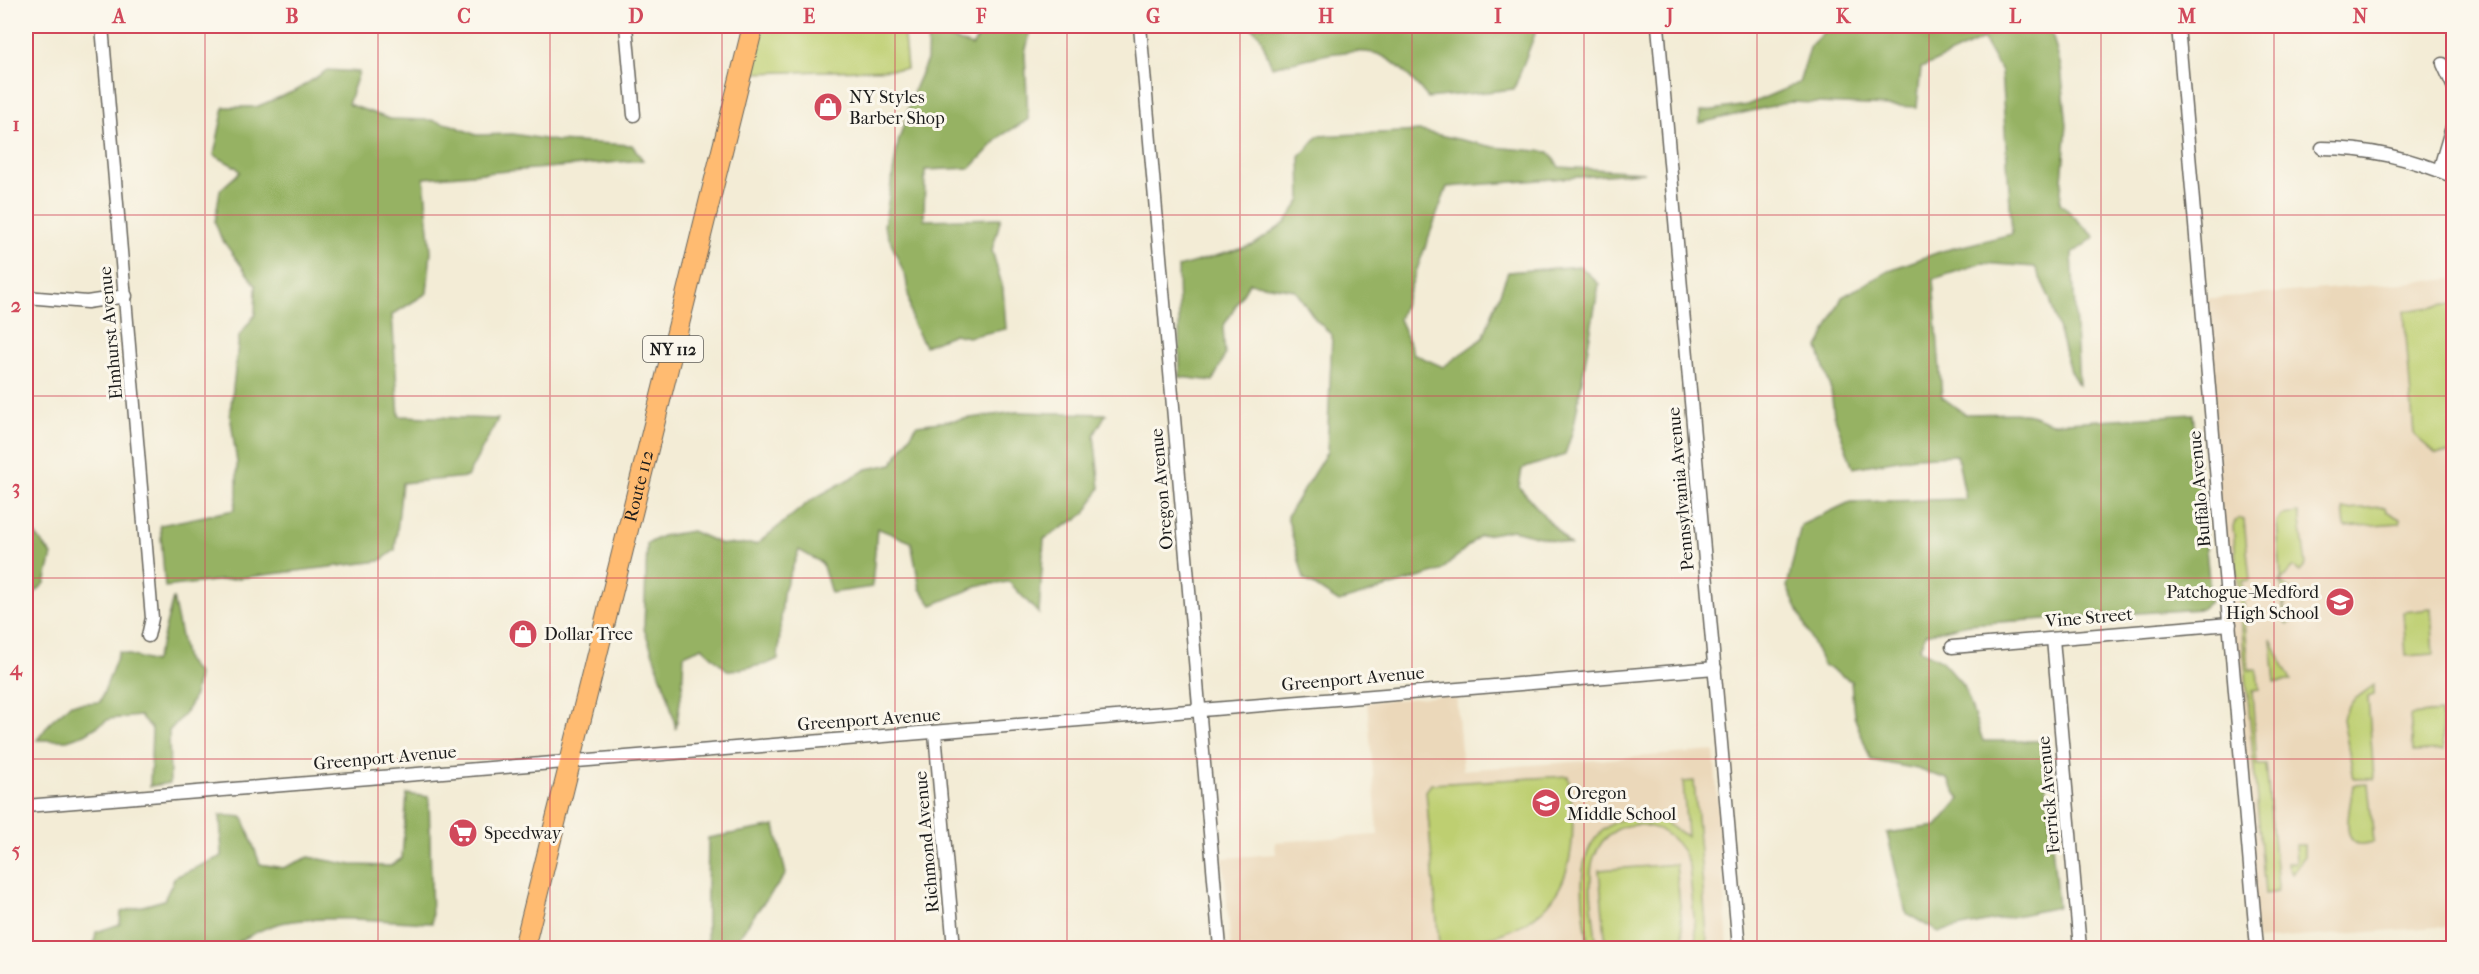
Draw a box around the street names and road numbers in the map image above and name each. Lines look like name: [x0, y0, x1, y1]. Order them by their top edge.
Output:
street label: Elmhurst Avenue: [95, 265, 127, 400]
road number: NY 112: [643, 336, 703, 362]
street label: Pennsylvania Avenue: [1663, 406, 1699, 572]
street label: Oregon Avenue: [1146, 427, 1178, 551]
street label: Buffalo Avenue: [2184, 430, 2216, 548]
street label: Route 112: [620, 448, 658, 524]
street label: Vine Street: [2043, 604, 2134, 632]
street label: Greenport Avenue: [1281, 662, 1425, 696]
street label: Greenport Avenue: [797, 705, 941, 735]
street label: Ferrick Avenue: [2033, 735, 2065, 855]
street label: Greenport Avenue: [313, 741, 457, 775]
street label: Richmond Avenue: [910, 770, 944, 914]

